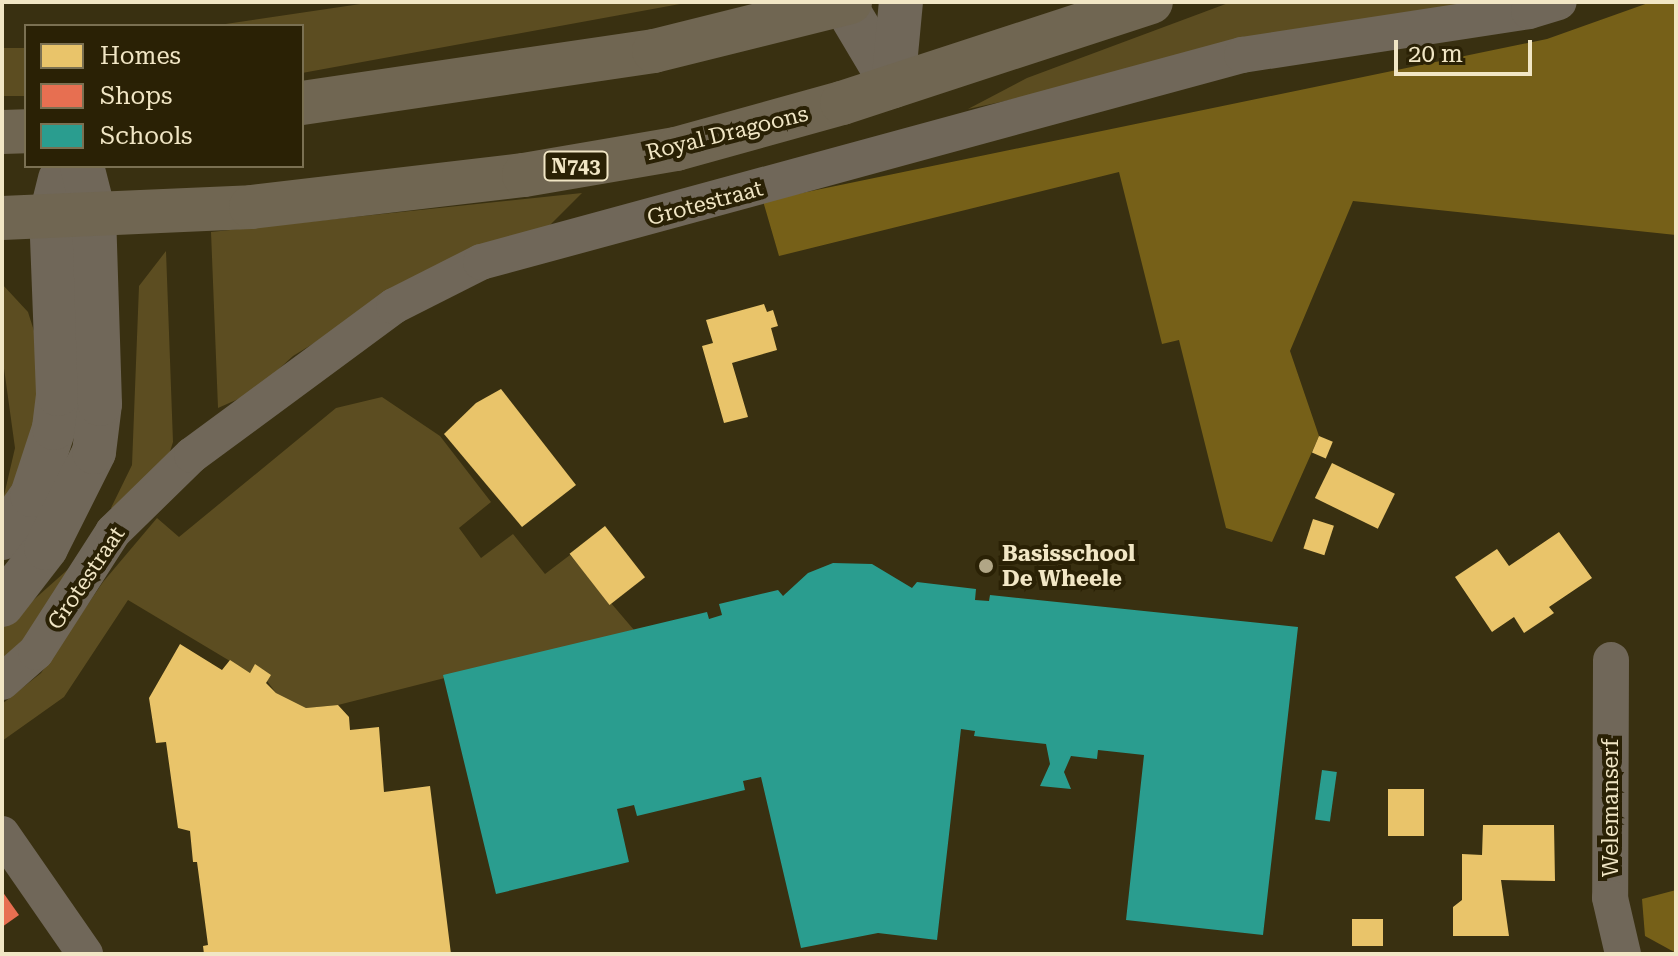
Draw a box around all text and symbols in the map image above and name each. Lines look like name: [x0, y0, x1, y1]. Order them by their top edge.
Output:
legend: [24, 24, 304, 168]
scale bar: [1398, 24, 1536, 74]
text: 20 m: [1408, 40, 1463, 68]
text: Homes: [100, 42, 181, 70]
text: Shops: [100, 82, 172, 110]
street label: Royal Dragoons: [643, 100, 811, 166]
text: Schools: [100, 122, 193, 150]
road number: N743: [542, 150, 610, 182]
street label: Grotestraat: [644, 175, 766, 231]
street label: Grotestraat: [42, 521, 130, 635]
place label: Basisschool De Wheele: [1002, 540, 1135, 592]
marker: Basisschool De Wheele: [977, 557, 995, 575]
street label: Welemanserf: [1598, 739, 1624, 877]

